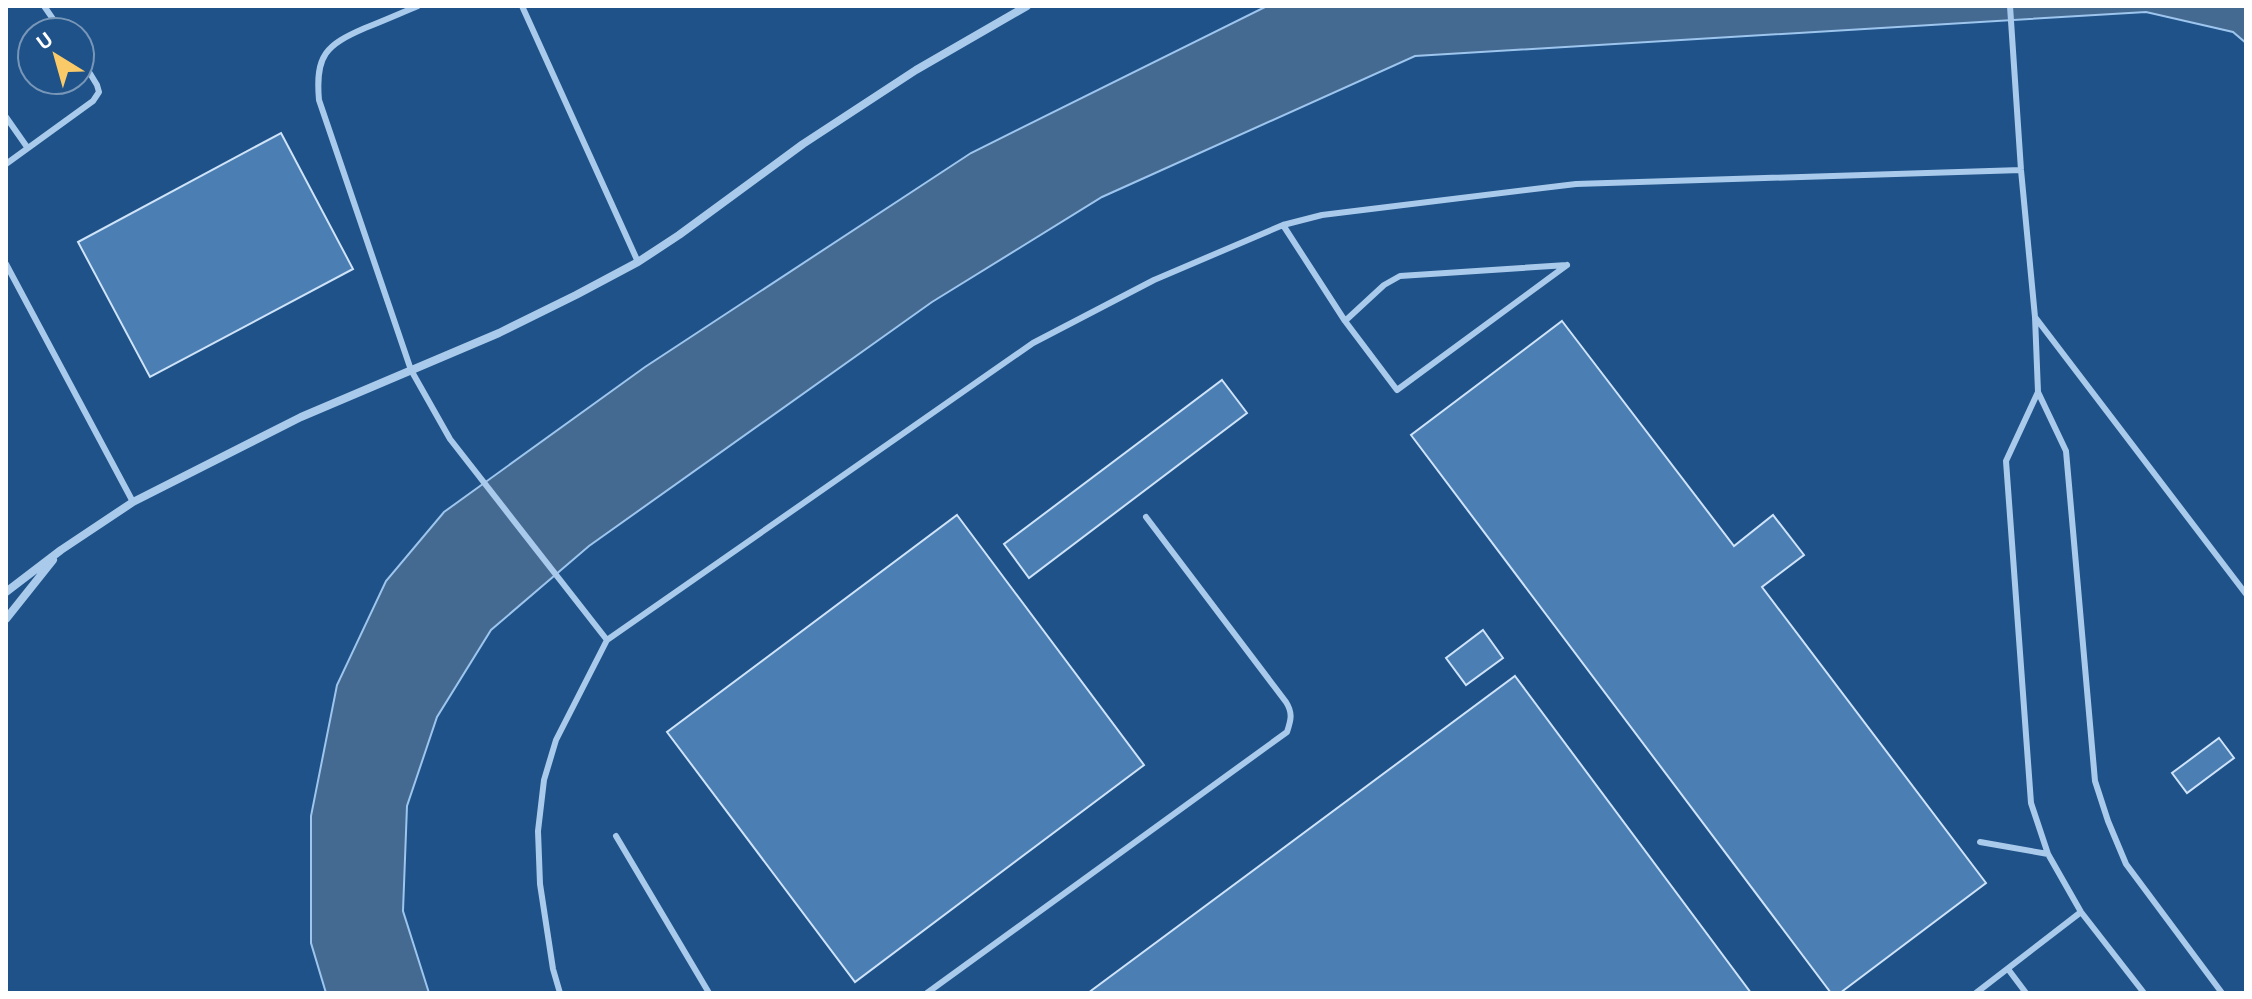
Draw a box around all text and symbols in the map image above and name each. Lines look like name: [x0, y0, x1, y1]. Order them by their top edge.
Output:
north arrow: [16, 16, 96, 96]
text: U: [32, 28, 57, 54]

